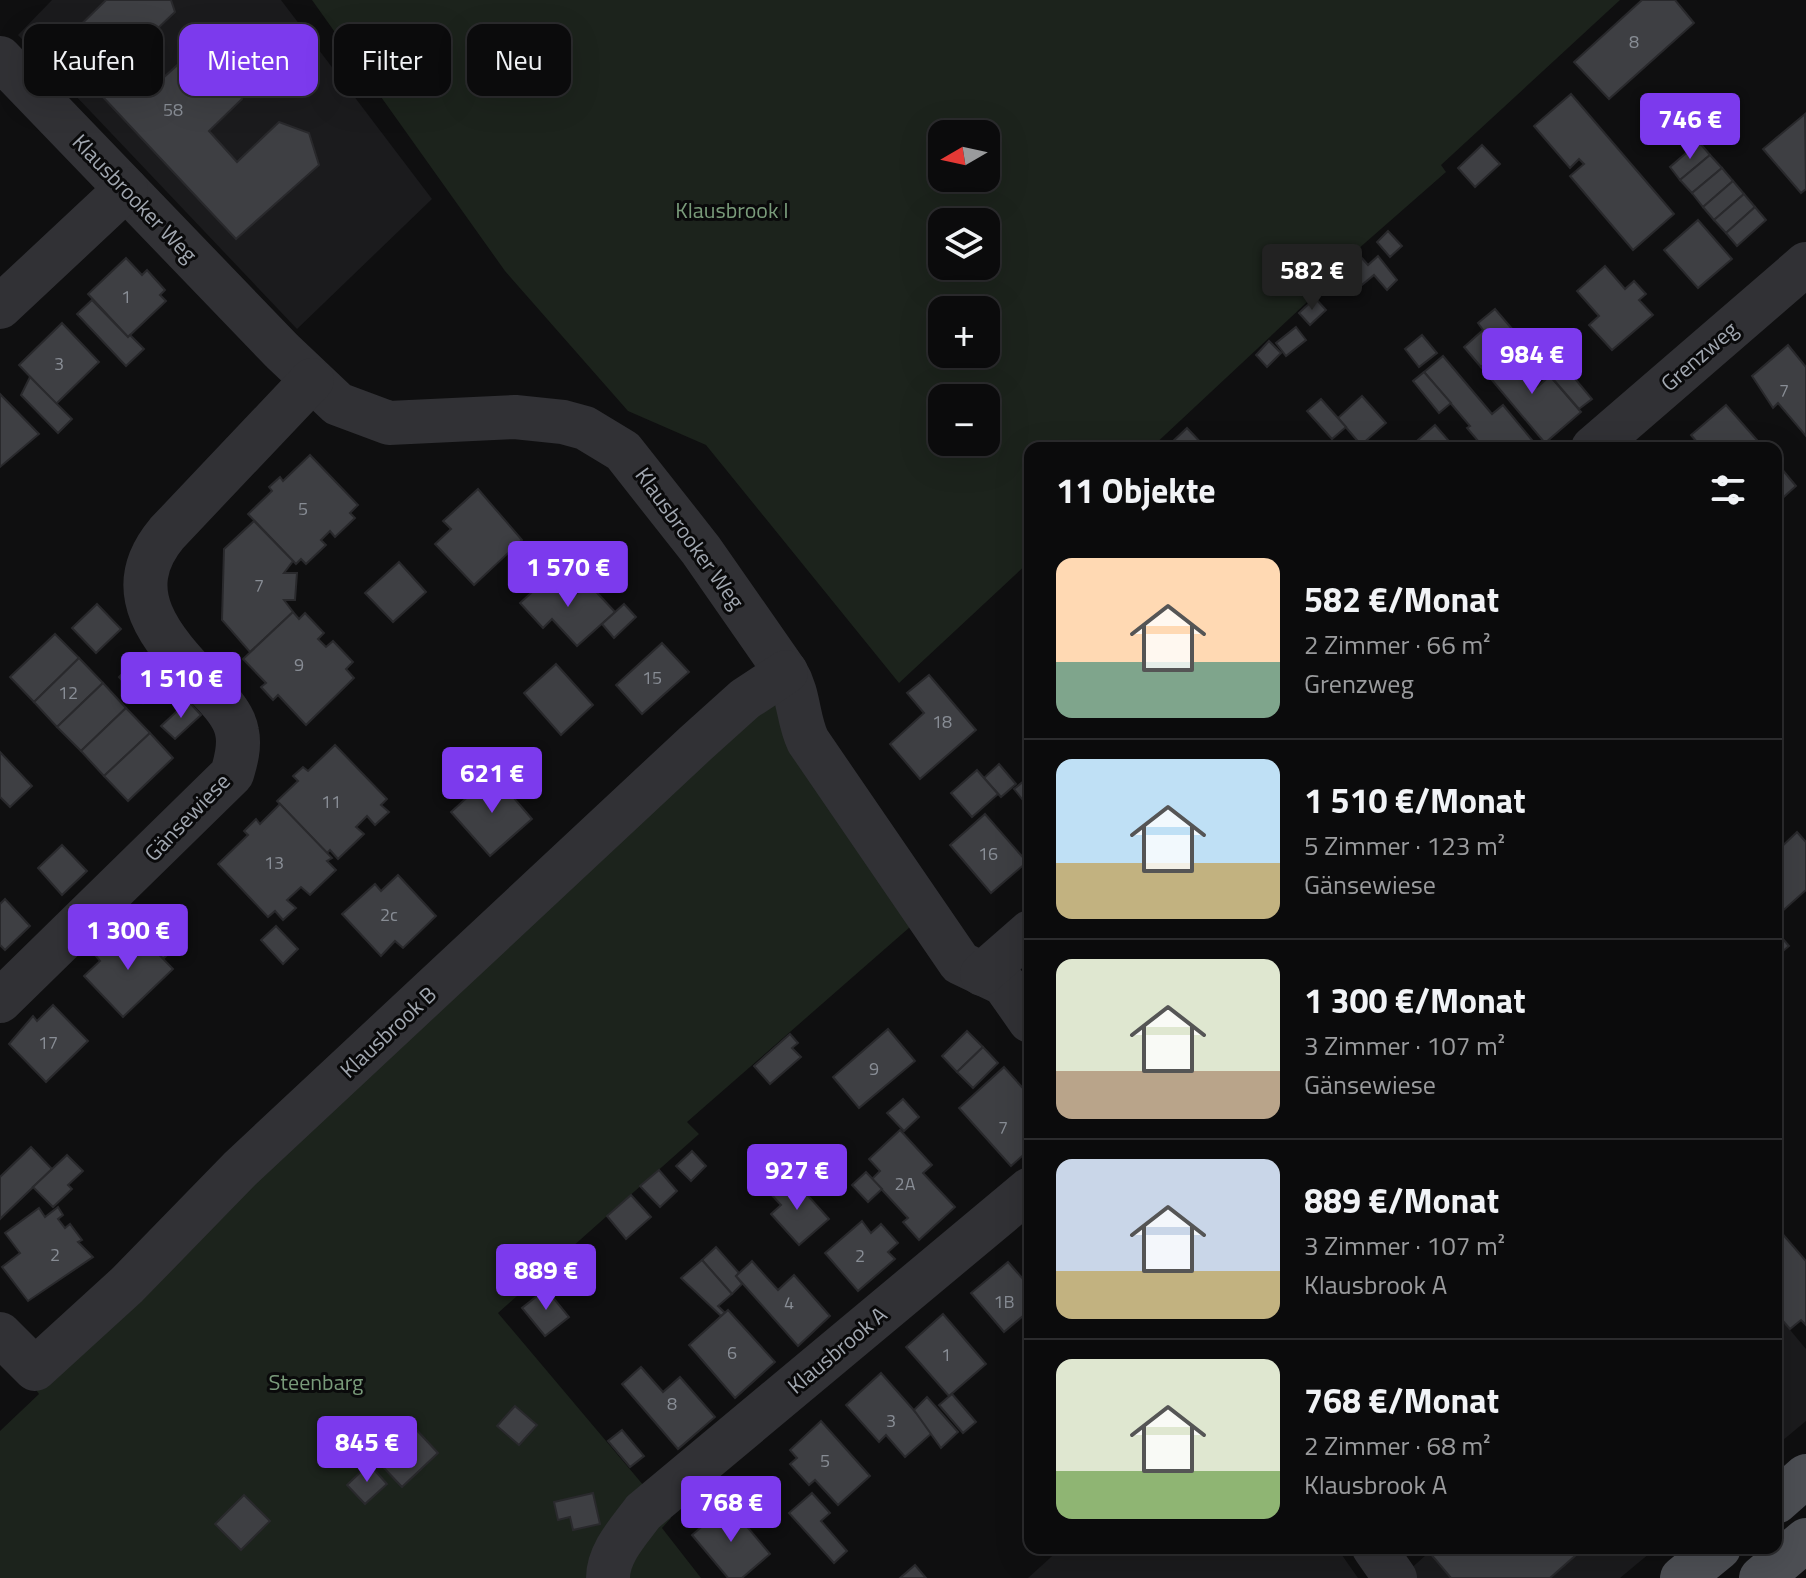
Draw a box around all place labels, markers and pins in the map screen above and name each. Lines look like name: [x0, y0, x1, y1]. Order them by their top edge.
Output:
pin: 746 €: [1634, 93, 1746, 161]
pin: 582 €: [1256, 244, 1368, 312]
pin: 984 €: [1476, 328, 1588, 396]
pin: 1 570 €: [494, 541, 642, 609]
pin: 1 510 €: [107, 652, 255, 720]
pin: 621 €: [436, 747, 548, 815]
pin: 1 300 €: [54, 904, 202, 972]
pin: 927 €: [741, 1144, 853, 1212]
pin: 889 €: [490, 1244, 602, 1312]
pin: 845 €: [311, 1416, 423, 1484]
pin: 768 €: [675, 1476, 787, 1544]

